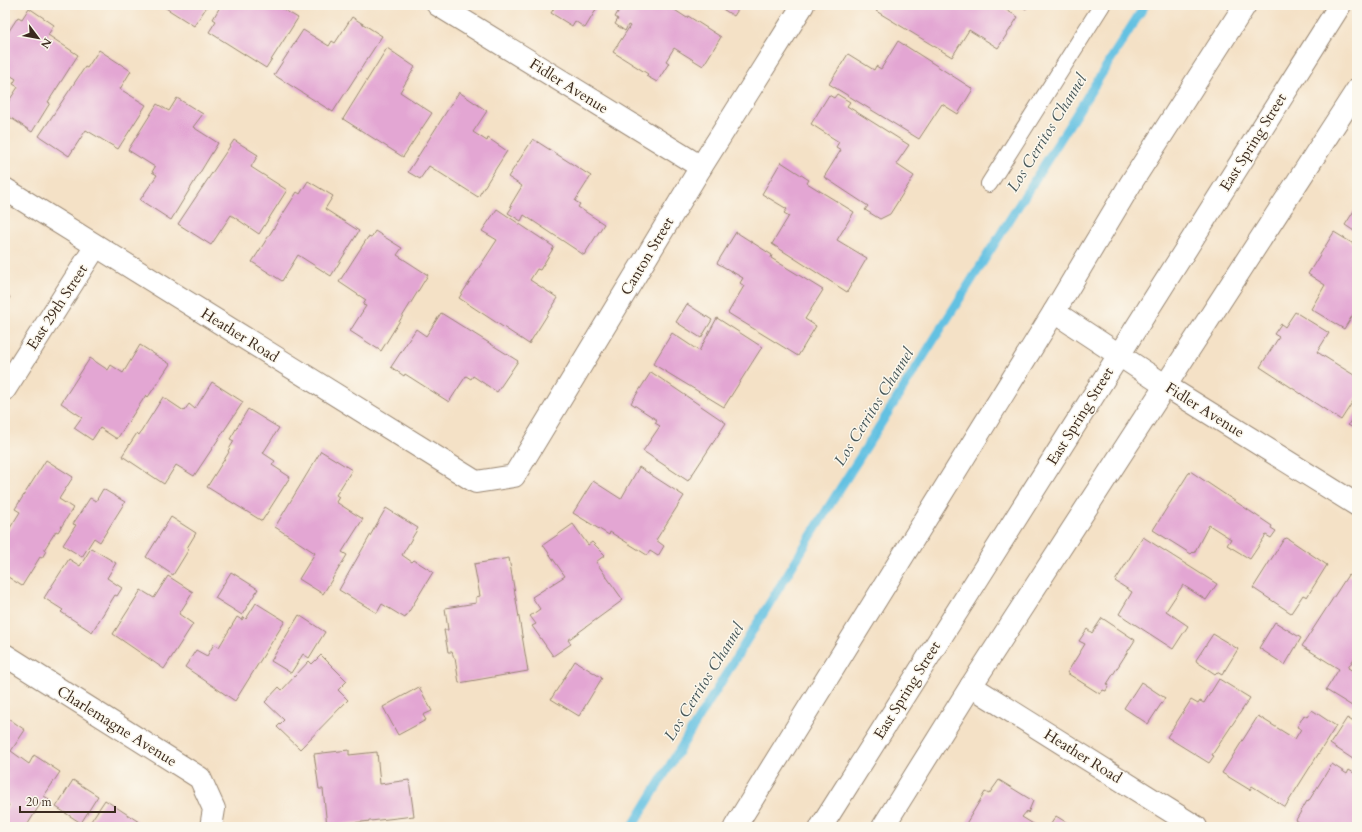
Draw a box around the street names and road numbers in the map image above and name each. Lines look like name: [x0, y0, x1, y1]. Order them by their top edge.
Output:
street label: Fidler Avenue: [526, 54, 612, 118]
street label: East Spring Street: [1215, 89, 1291, 195]
street label: Canton Street: [616, 213, 678, 299]
street label: East 29th Street: [22, 260, 92, 354]
street label: Heather Road: [197, 303, 283, 367]
street label: East Spring Street: [1042, 363, 1118, 469]
street label: Fidler Avenue: [1162, 378, 1248, 442]
street label: East Spring Street: [869, 637, 945, 743]
street label: Charlemagne Avenue: [53, 681, 181, 771]
street label: Heather Road: [1040, 724, 1126, 788]

